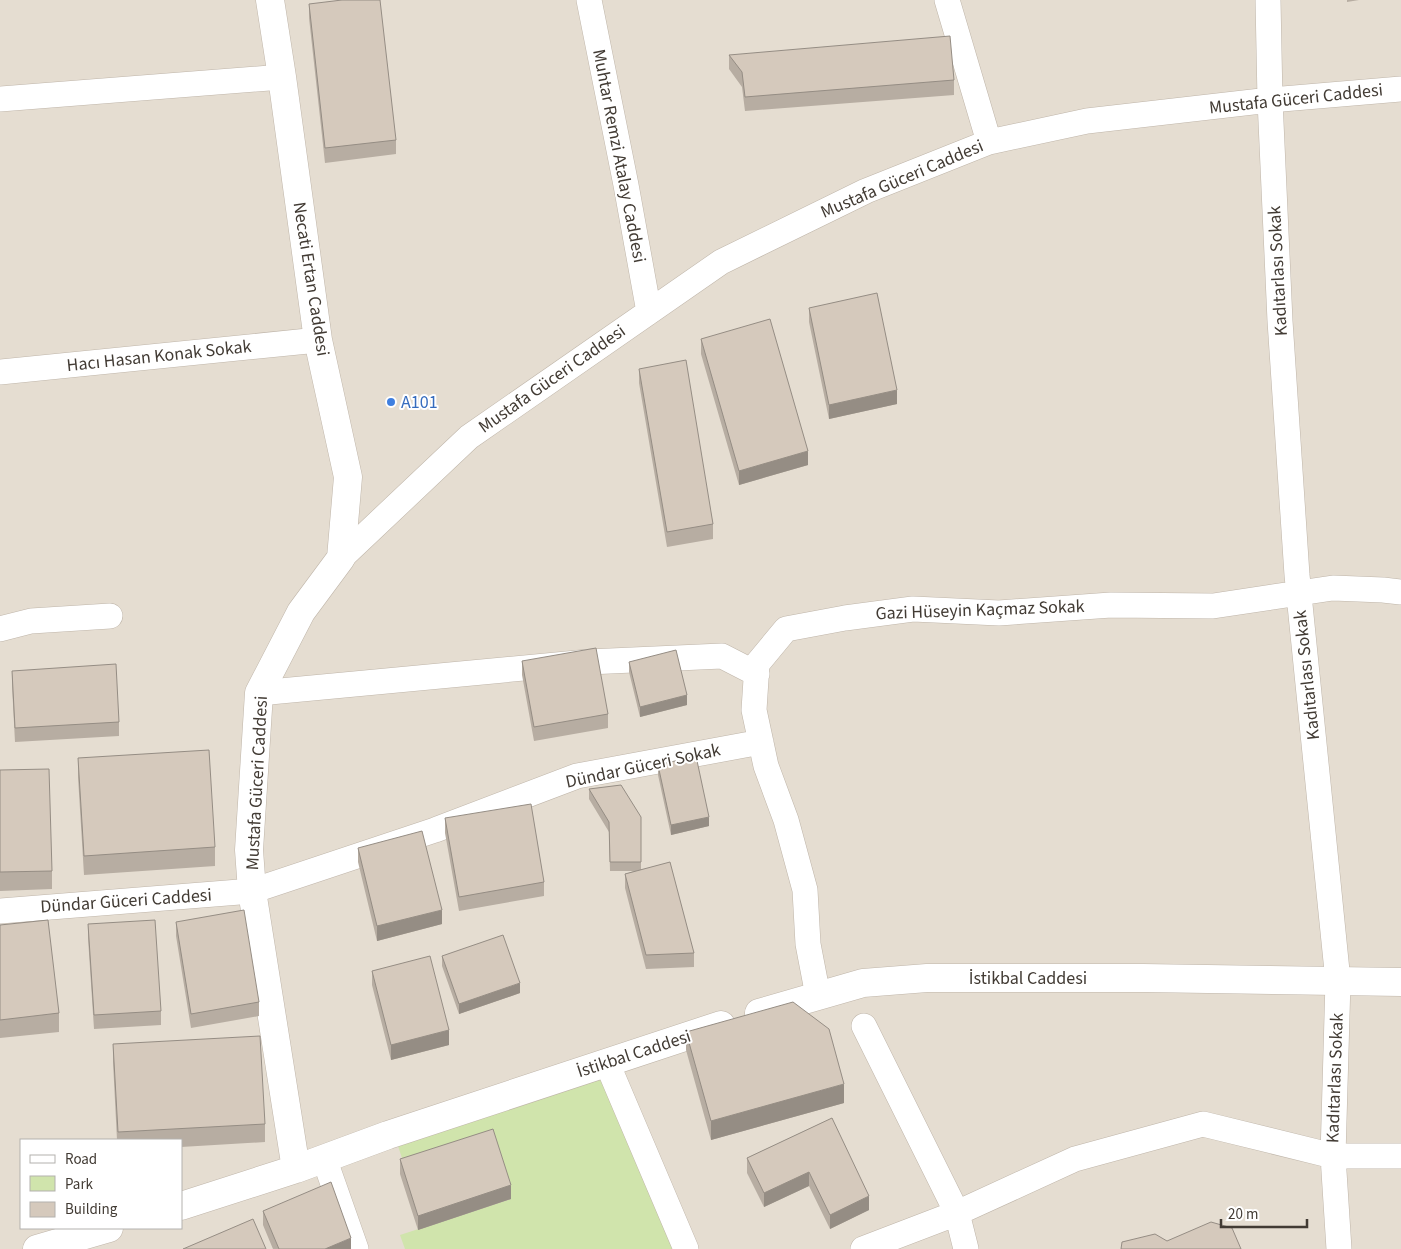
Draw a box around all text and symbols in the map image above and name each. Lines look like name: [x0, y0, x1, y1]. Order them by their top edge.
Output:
street label: Muhtar Remzi Atalay Caddesi: [586, 47, 652, 265]
street label: Mustafa Güceri Caddesi: [1208, 77, 1384, 121]
street label: Mustafa Güceri Caddesi: [817, 133, 987, 225]
street label: Necati Ertan Caddesi: [286, 200, 336, 358]
street label: Kadıtarlası Sokak: [1262, 205, 1294, 337]
street label: Mustafa Güceri Caddesi: [473, 319, 631, 439]
street label: Hacı Hasan Konak Sokak: [65, 334, 253, 378]
place label: A101: [401, 390, 438, 415]
marker: A101: [385, 396, 397, 408]
street label: Gazi Hüseyin Kaçmaz Sokak: [875, 594, 1085, 626]
street label: Kadıtarlası Sokak: [1288, 609, 1326, 741]
street label: Mustafa Güceri Caddesi: [240, 695, 274, 871]
street label: Dündar Güceri Sokak: [563, 737, 723, 795]
street label: Dündar Güceri Caddesi: [39, 883, 213, 919]
street label: İstikbal Caddesi: [969, 966, 1087, 991]
street label: Kadıtarlası Sokak: [1320, 1012, 1350, 1144]
street label: İstikbal Caddesi: [574, 1024, 694, 1084]
legend: [20, 1139, 182, 1229]
text: Road: [65, 1149, 97, 1170]
text: Park: [65, 1174, 94, 1195]
scale bar: [1221, 1196, 1307, 1228]
text: Building: [65, 1199, 118, 1220]
text: 20 m: [1228, 1204, 1258, 1225]

